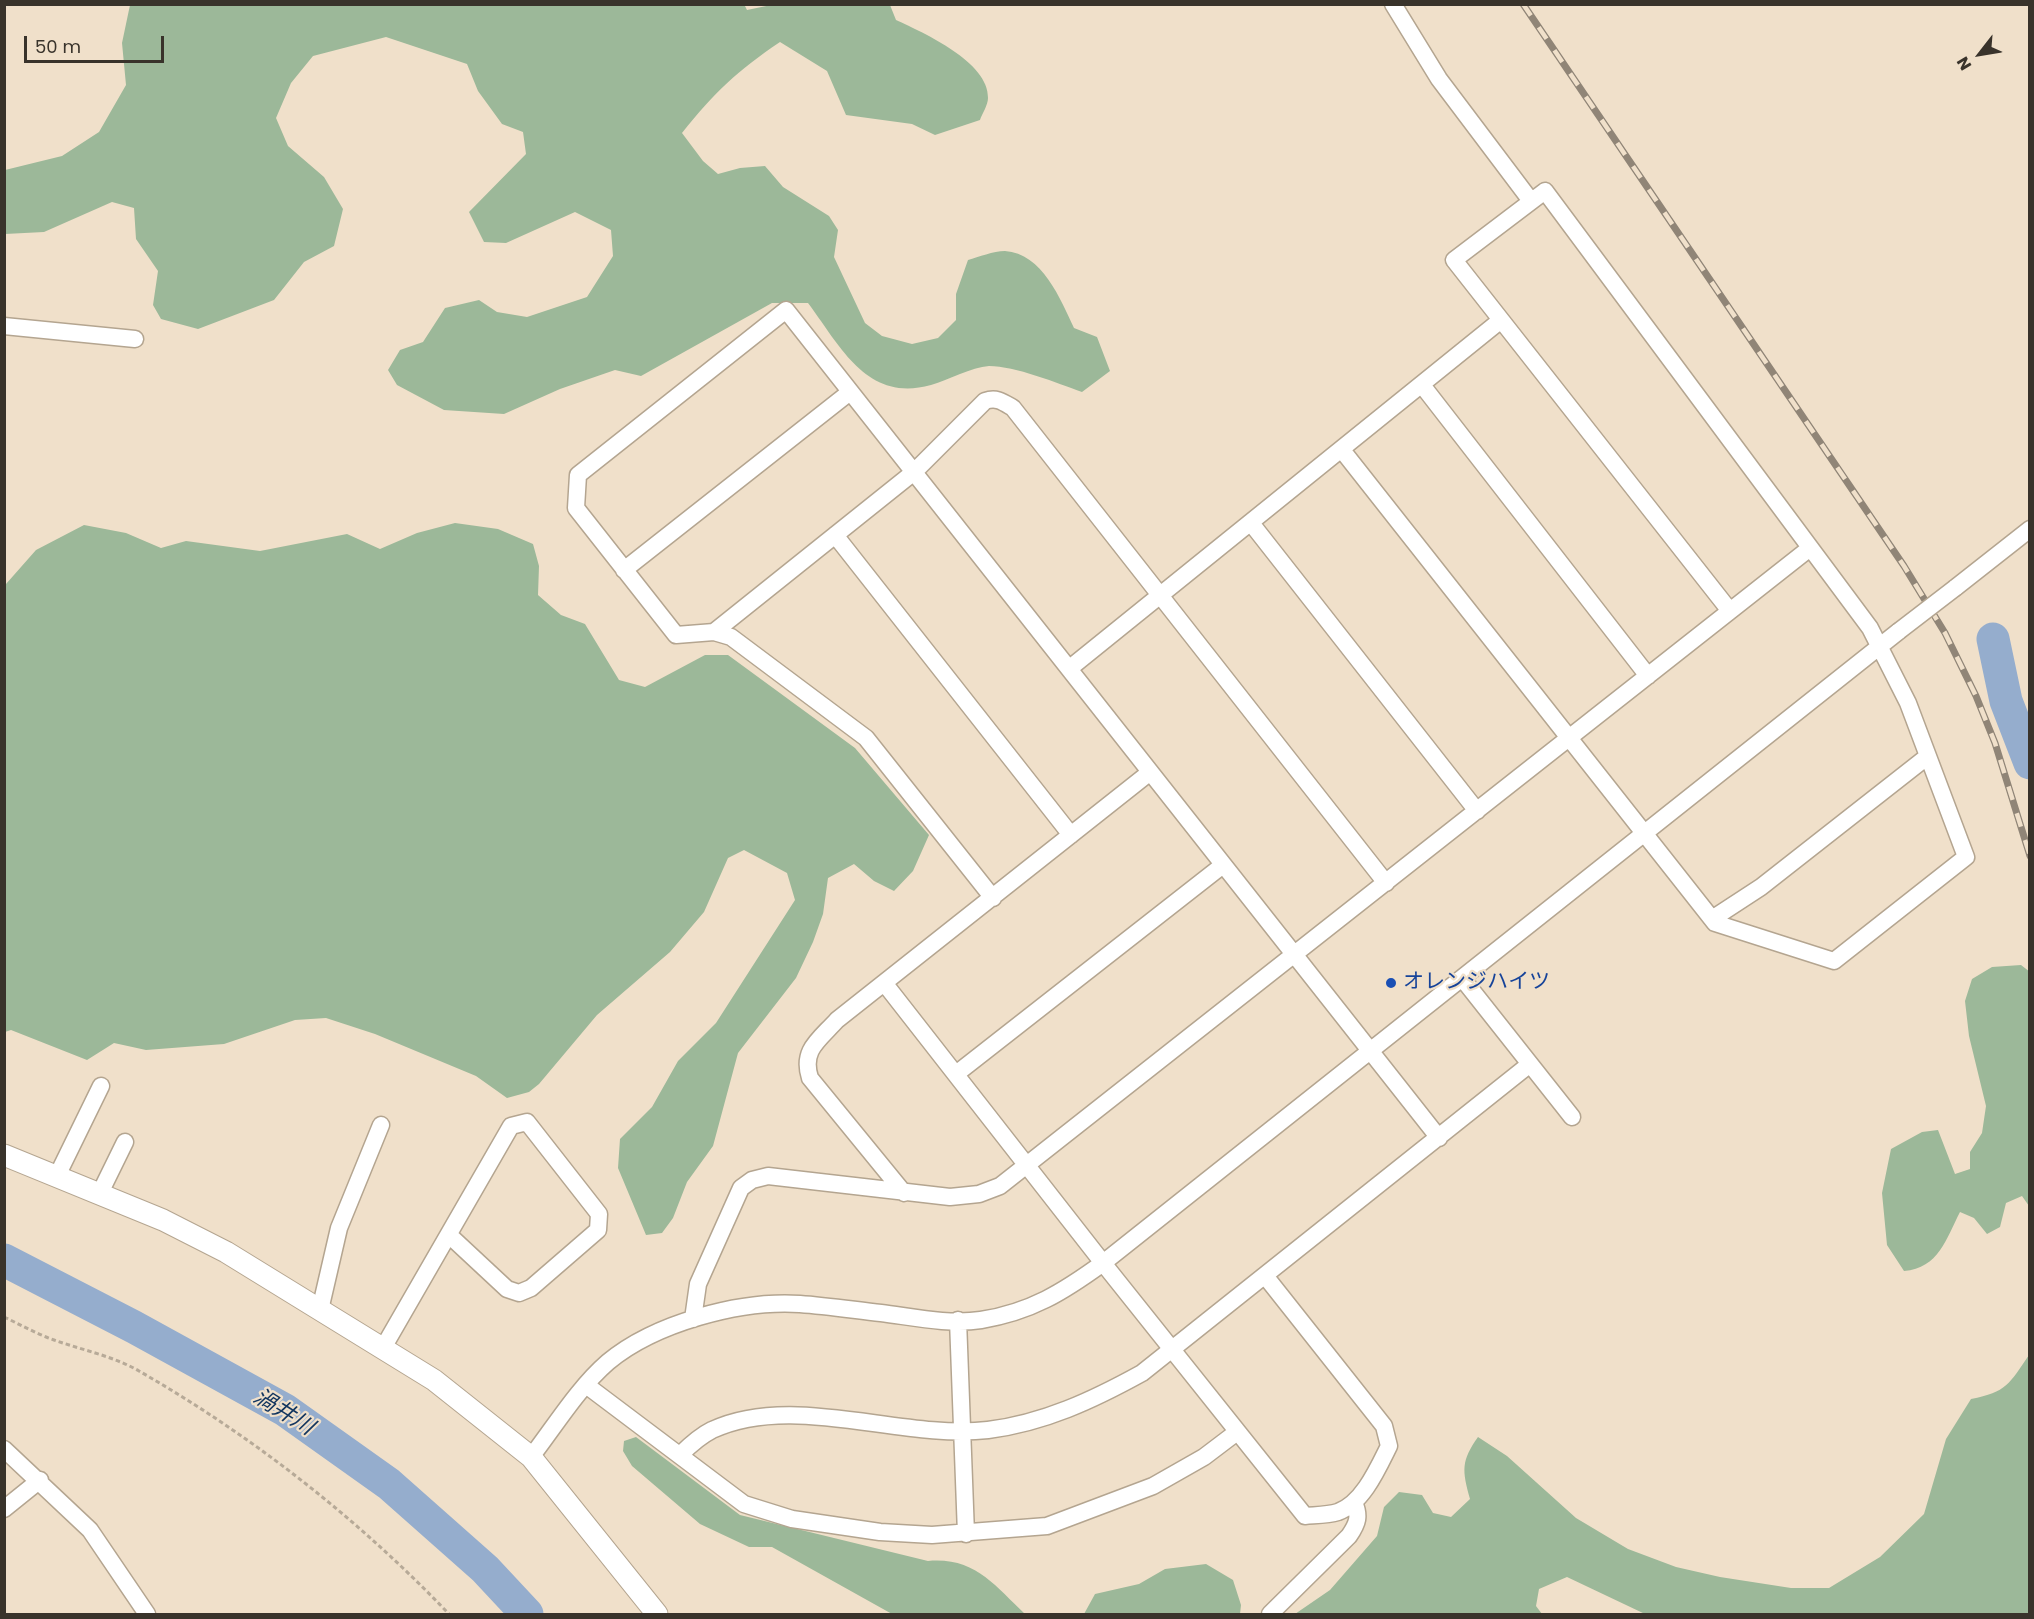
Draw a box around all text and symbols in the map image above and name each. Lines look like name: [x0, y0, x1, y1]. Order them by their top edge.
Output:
scale bar: [27, 24, 166, 62]
north arrow: [1950, 24, 2010, 84]
text: 50 m: [35, 34, 81, 59]
text: N: [1951, 52, 1977, 75]
place label: オレンジハイツ: [1403, 970, 1550, 996]
marker: オレンジハイツ: [1384, 976, 1398, 990]
water label: 渦井川: [248, 1384, 318, 1442]

